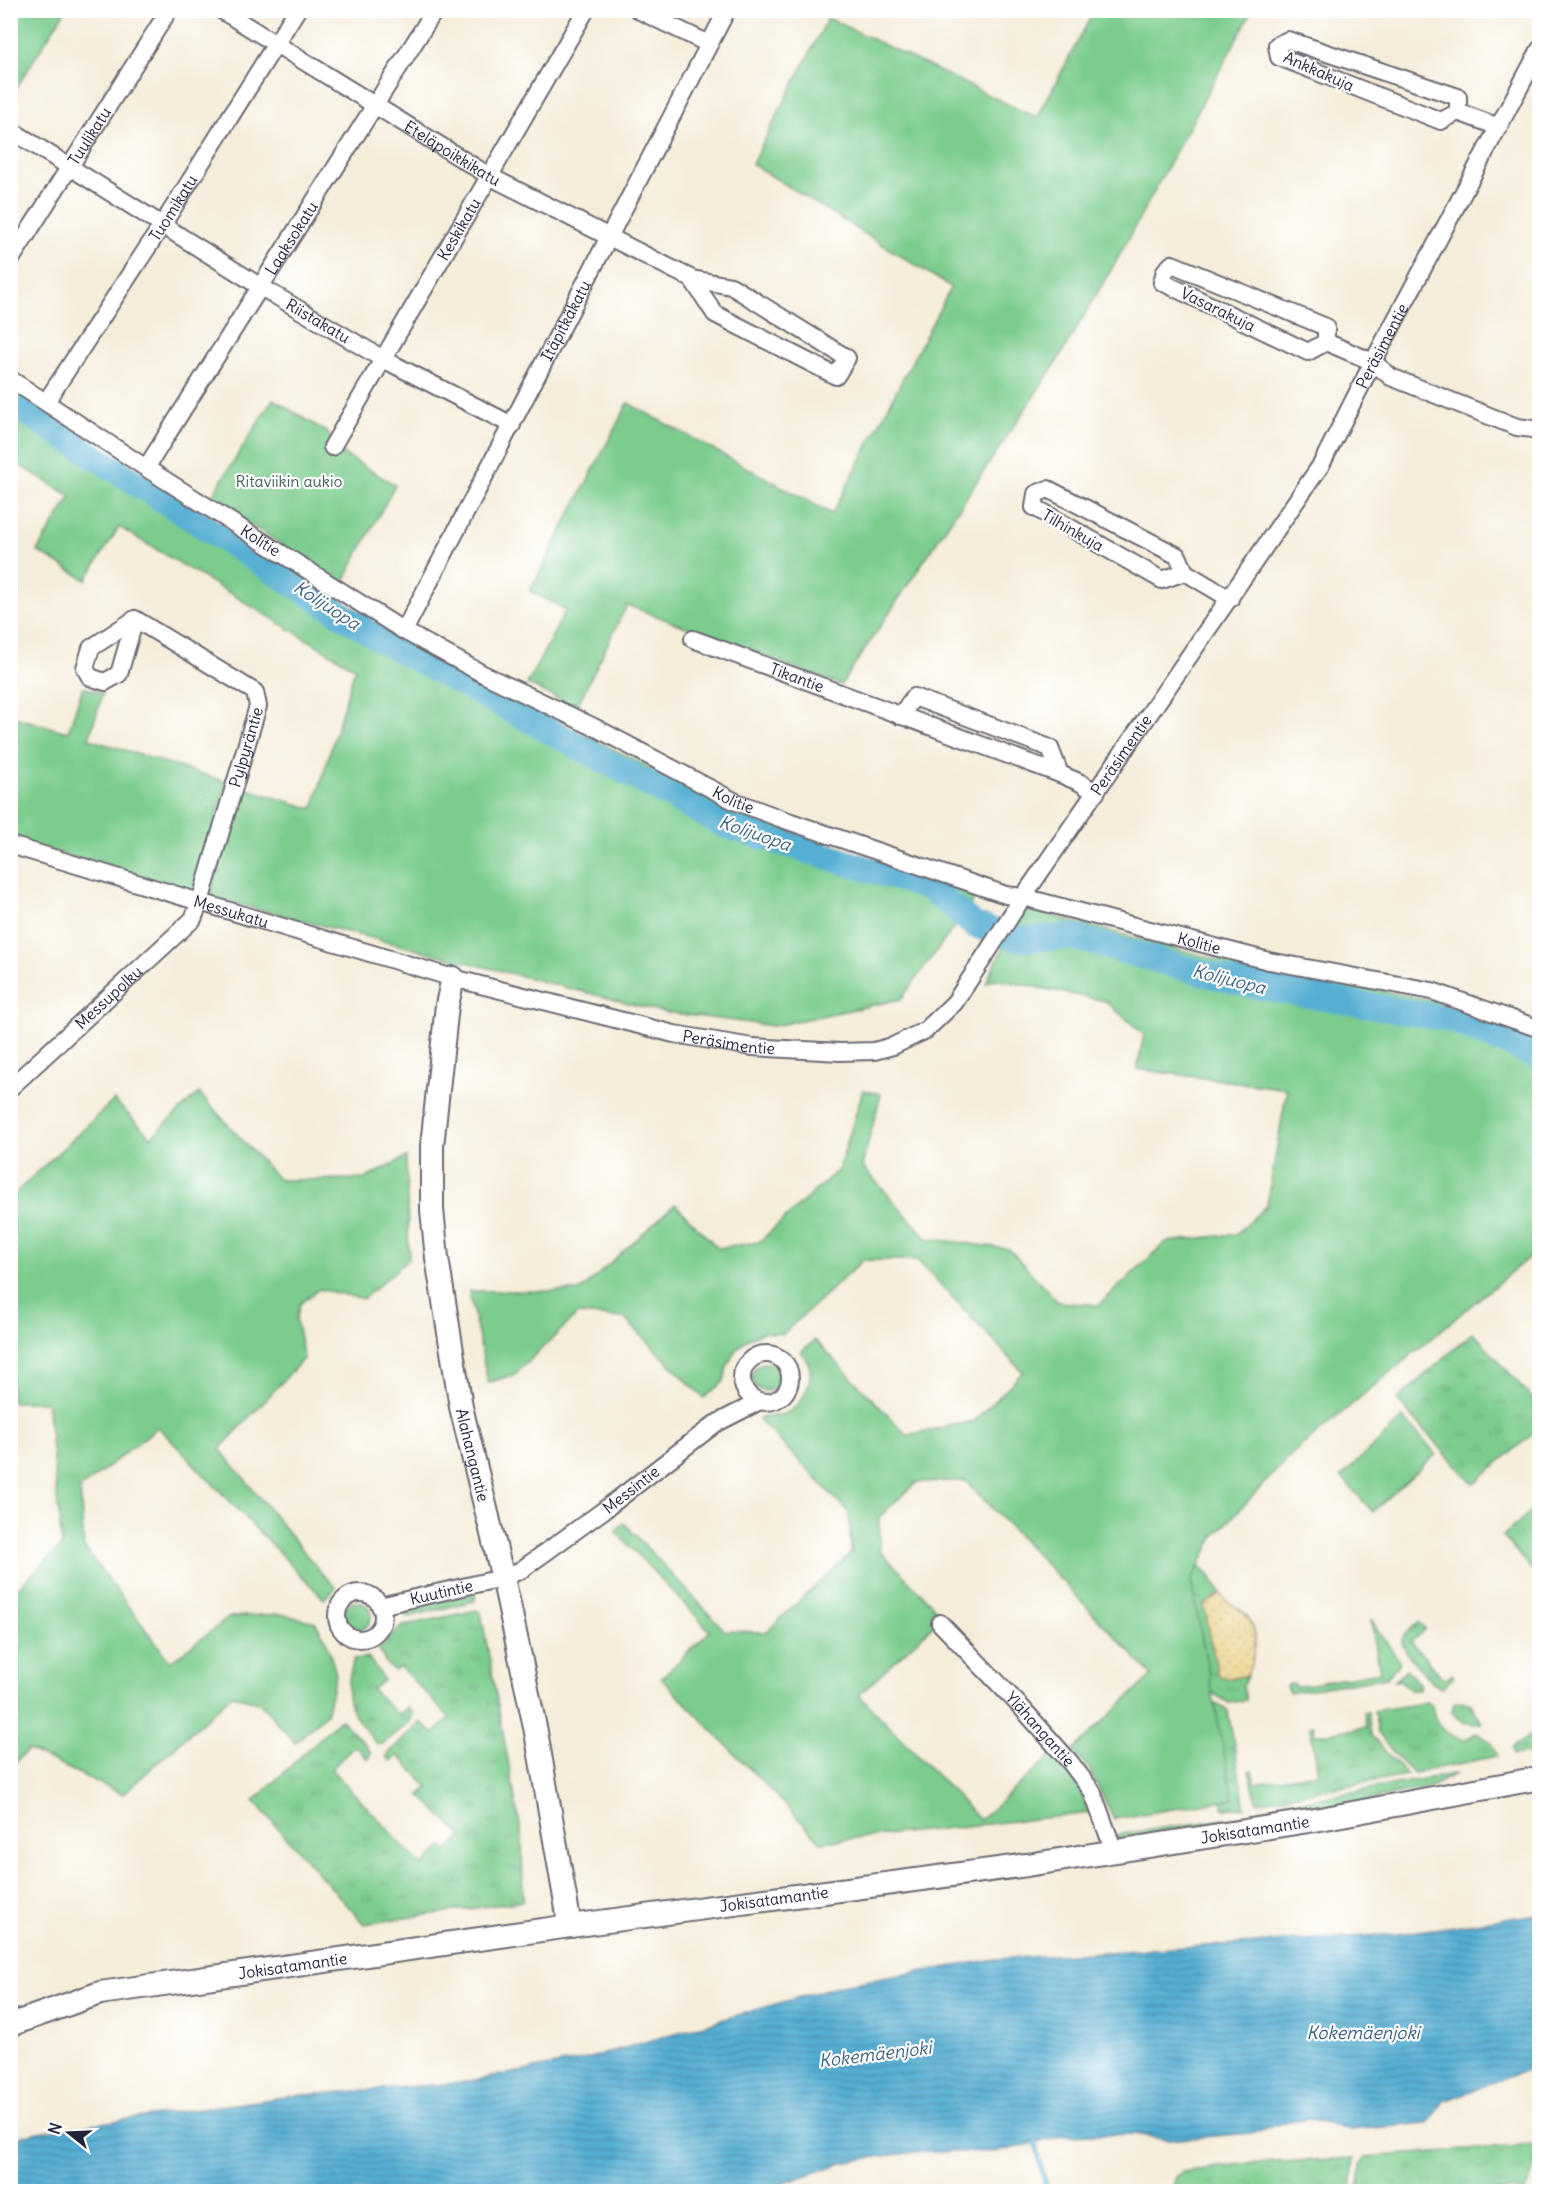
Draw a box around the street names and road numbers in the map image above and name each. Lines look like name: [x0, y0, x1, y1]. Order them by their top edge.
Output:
street label: Ankkakuja: [1281, 47, 1357, 95]
street label: Tuulikatu: [63, 103, 115, 169]
street label: Eteläpoikkikatu: [401, 116, 504, 190]
street label: Tuomikatu: [144, 171, 201, 245]
street label: Keskikatu: [433, 194, 485, 264]
street label: Laaksokatu: [260, 197, 322, 278]
street label: Itäpitkäkatu: [536, 277, 595, 364]
street label: Vasarakuja: [1177, 282, 1259, 336]
street label: Riistakatu: [282, 294, 354, 347]
street label: Peräsimentie: [1351, 300, 1412, 392]
street label: Tilhinkuja: [1039, 504, 1107, 556]
street label: Kolitie: [237, 520, 284, 560]
street label: Tikantie: [767, 658, 827, 696]
street label: Pylpyräntie: [224, 705, 267, 790]
street label: Peräsimentie: [1086, 711, 1156, 799]
street label: Kolitie: [709, 782, 757, 818]
street label: Messukatu: [191, 891, 271, 932]
street label: Kolitie: [1176, 928, 1223, 958]
street label: Messupolku: [71, 961, 146, 1033]
street label: Peräsimentie: [681, 1026, 776, 1058]
street label: Alahangantie: [452, 1406, 494, 1504]
street label: Messintie: [598, 1461, 663, 1518]
street label: Kuutintie: [408, 1575, 475, 1609]
street label: Ylähangantie: [1002, 1687, 1079, 1771]
street label: Jokisatamantie: [1199, 1811, 1311, 1848]
street label: Jokisatamantie: [718, 1882, 830, 1916]
street label: Jokisatamantie: [237, 1948, 348, 1983]

